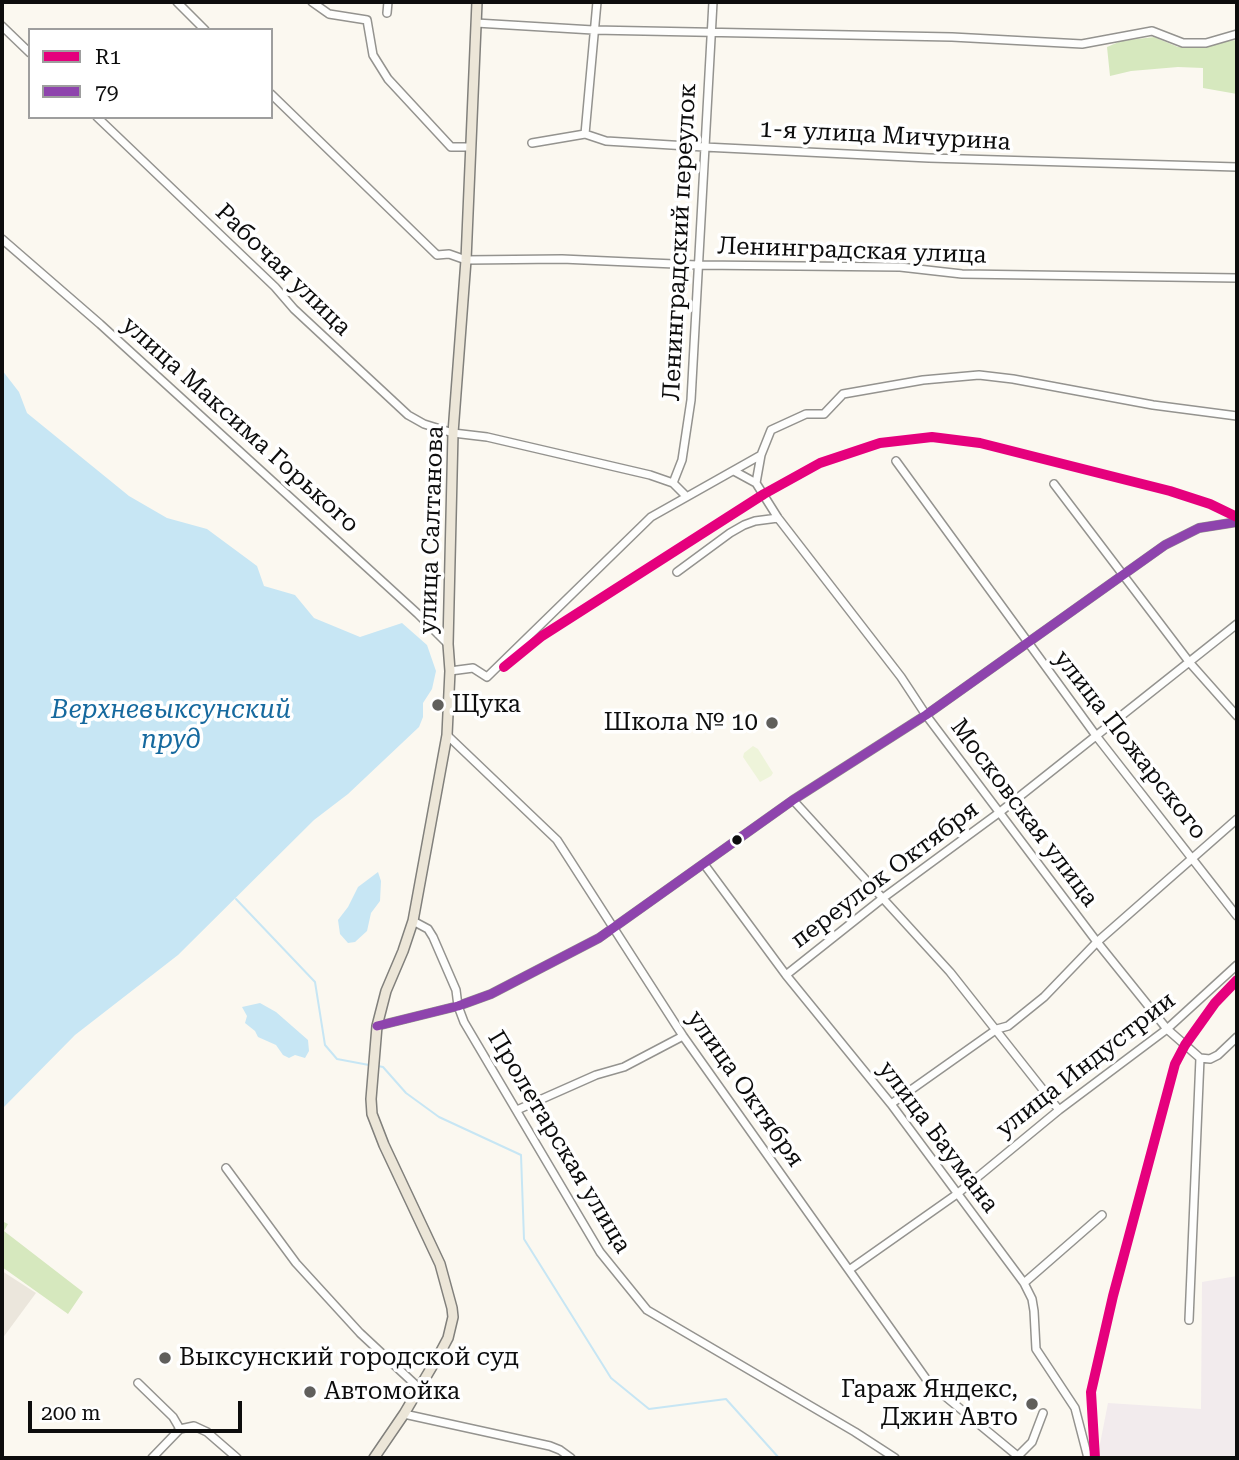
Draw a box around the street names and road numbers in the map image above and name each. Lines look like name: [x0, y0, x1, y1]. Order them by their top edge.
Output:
street label: Ленинградский переулок: [657, 82, 703, 402]
street label: 1-я улица Мичурина: [759, 115, 1011, 157]
street label: Рабочая улица: [209, 198, 357, 342]
street label: Ленинградская улица: [717, 232, 987, 270]
street label: улица Максима Горького: [116, 311, 364, 539]
street label: улица Салтанова: [414, 425, 450, 635]
street label: улица Пожарского: [1047, 645, 1213, 845]
street label: Московская улица: [944, 714, 1104, 912]
street label: переулок Октября: [786, 795, 984, 955]
street label: улица Индустрии: [991, 986, 1181, 1144]
street label: улица Октября: [680, 1005, 810, 1173]
street label: Пролетарская улица: [481, 1026, 637, 1258]
street label: улица Баумана: [872, 1055, 1004, 1219]

